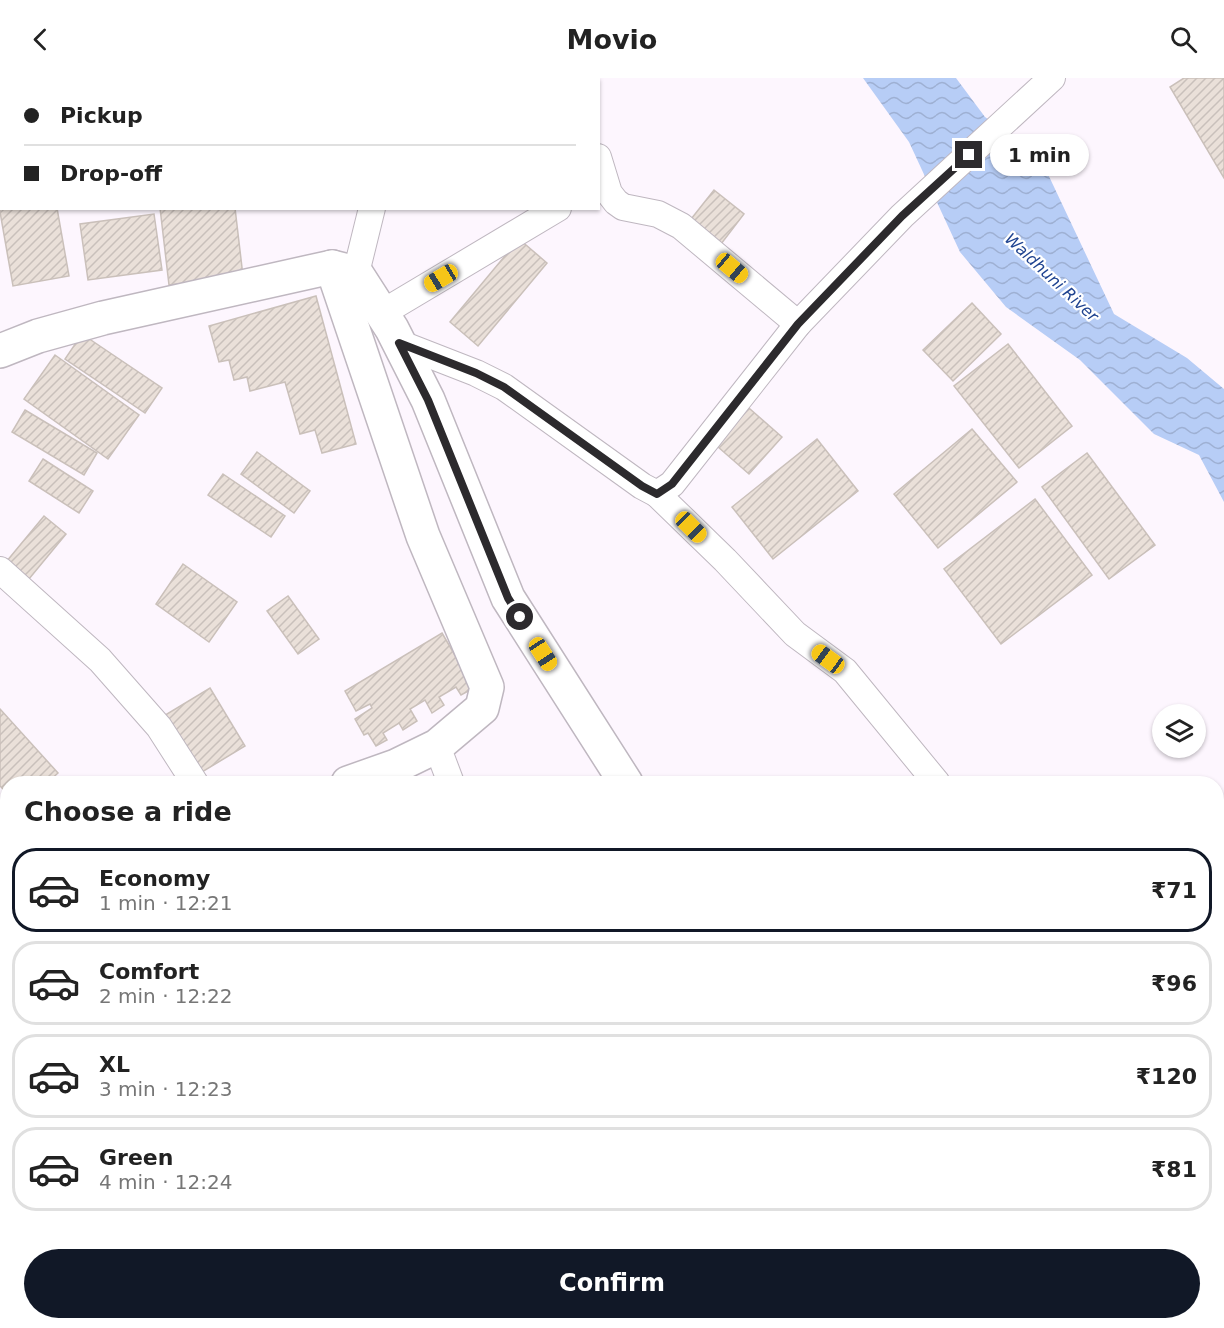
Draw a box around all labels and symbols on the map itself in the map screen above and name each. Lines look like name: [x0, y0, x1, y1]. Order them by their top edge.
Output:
callout: 1 min: [990, 134, 1089, 176]
route end: [955, 141, 982, 168]
water label: Waldhuni River: [1001, 229, 1103, 326]
car: [712, 250, 752, 286]
car: [421, 261, 461, 295]
car: [672, 508, 710, 546]
route start: [506, 603, 533, 630]
car: [526, 634, 560, 674]
car: [808, 641, 848, 677]

